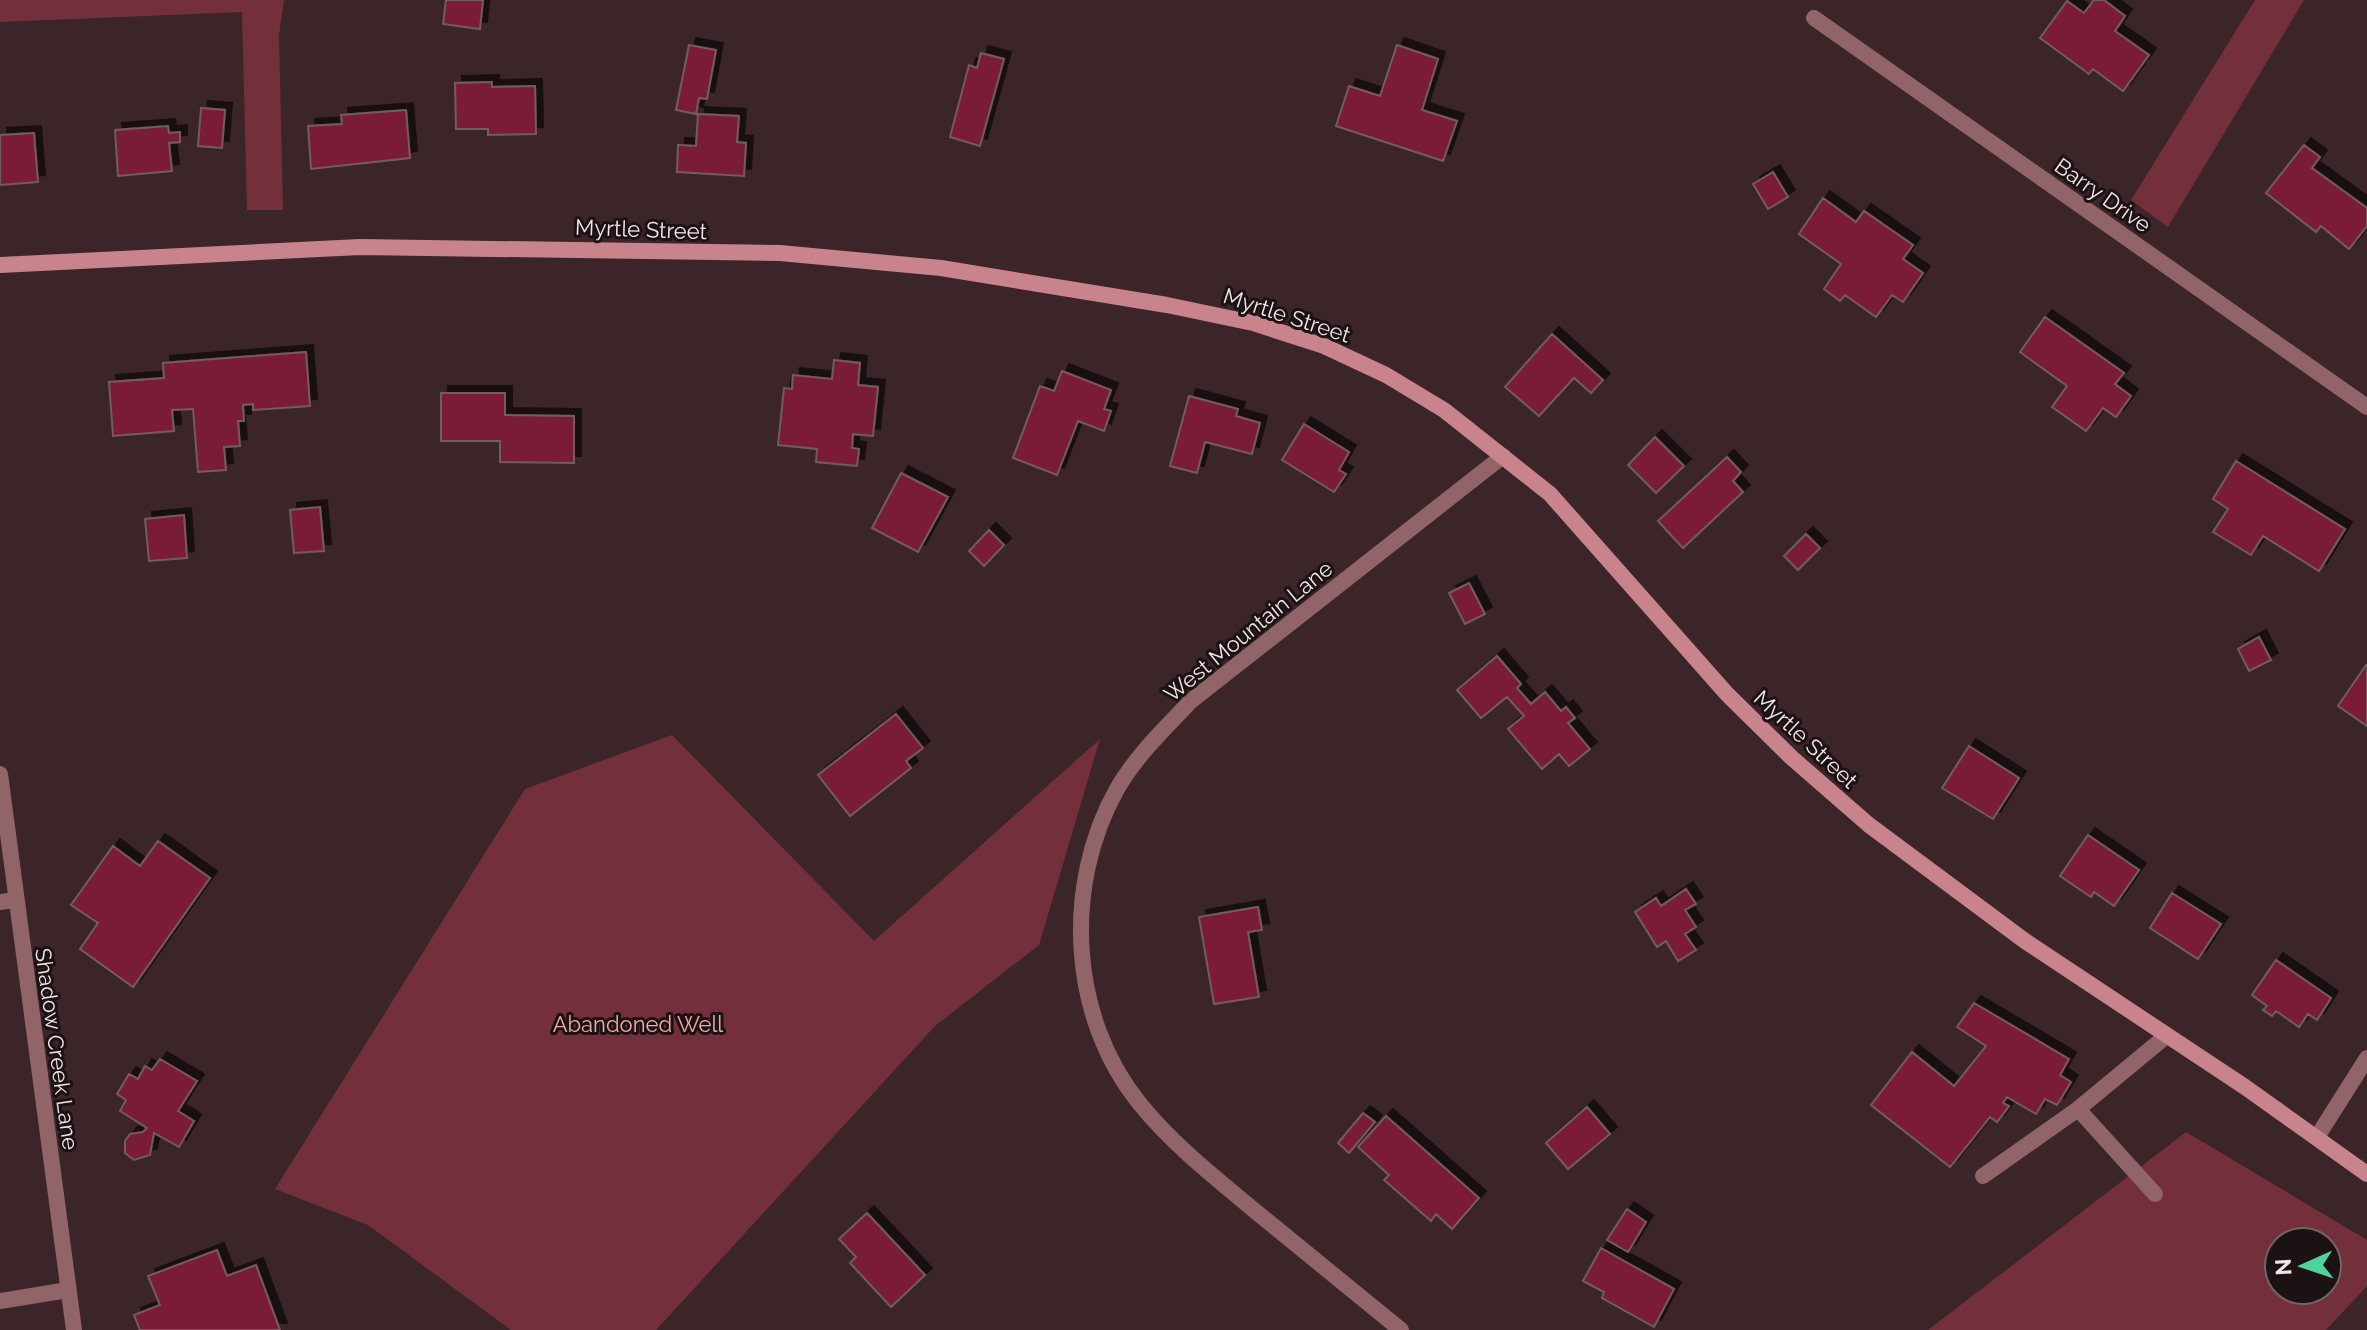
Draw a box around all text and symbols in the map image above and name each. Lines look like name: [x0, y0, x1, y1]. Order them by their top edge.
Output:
street label: Barry Drive: [2050, 152, 2156, 238]
street label: Myrtle Street: [575, 214, 708, 244]
street label: Myrtle Street: [1220, 282, 1354, 348]
street label: West Mountain Lane: [1159, 555, 1338, 707]
street label: Myrtle Street: [1749, 685, 1864, 794]
street label: Shadow Creek Lane: [30, 946, 84, 1152]
park label: Abandoned Well: [553, 1011, 723, 1037]
north arrow: [2263, 1226, 2343, 1306]
text: N: [2270, 1258, 2296, 1276]

